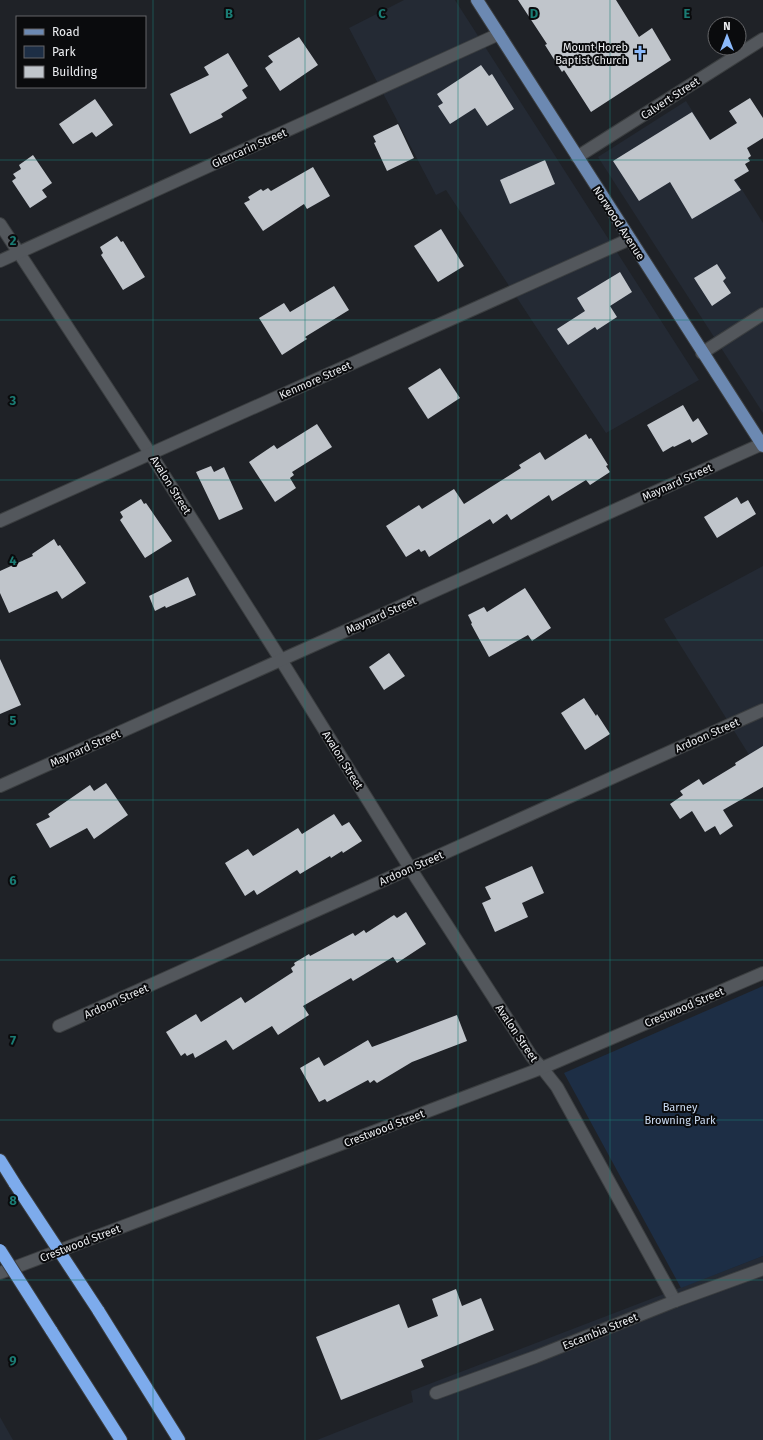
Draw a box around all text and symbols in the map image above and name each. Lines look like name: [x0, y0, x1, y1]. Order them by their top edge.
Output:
text: B: [225, 6, 233, 21]
text: C: [378, 6, 386, 21]
text: D: [530, 6, 539, 21]
text: E: [684, 6, 691, 21]
legend: [16, 16, 146, 88]
north arrow: [707, 16, 747, 56]
text: N: [723, 20, 731, 33]
text: Road: [52, 25, 80, 39]
place label: Mount Horeb Baptist Church: [555, 41, 628, 67]
church icon: Mount Horeb Baptist Church: [631, 44, 649, 62]
text: Park: [52, 45, 76, 59]
text: Building: [52, 65, 98, 79]
street label: Calvert Street: [638, 75, 702, 122]
street label: Glencarin Street: [210, 126, 289, 171]
street label: Norwood Avenue: [590, 184, 647, 262]
text: 2: [10, 233, 17, 248]
street label: Kenmore Street: [277, 359, 353, 402]
text: 3: [9, 393, 17, 408]
street label: Avalon Street: [148, 454, 194, 517]
street label: Maynard Street: [640, 461, 714, 504]
text: 4: [9, 553, 17, 568]
street label: Maynard Street: [344, 594, 418, 637]
text: 5: [10, 713, 17, 728]
street label: Ardoon Street: [673, 716, 741, 755]
street label: Maynard Street: [48, 727, 122, 770]
street label: Avalon Street: [320, 729, 366, 792]
street label: Ardoon Street: [377, 849, 445, 888]
text: 6: [9, 873, 17, 888]
street label: Ardoon Street: [82, 982, 150, 1021]
street label: Crestwood Street: [642, 985, 726, 1030]
street label: Avalon Street: [493, 1002, 540, 1064]
text: 7: [10, 1033, 16, 1048]
park label: Barney Browning Park: [644, 1101, 716, 1127]
street label: Crestwood Street: [342, 1107, 426, 1150]
text: 8: [9, 1193, 17, 1208]
street label: Crestwood Street: [38, 1222, 122, 1265]
street label: Escambia Street: [561, 1310, 640, 1352]
text: 9: [9, 1353, 17, 1368]

